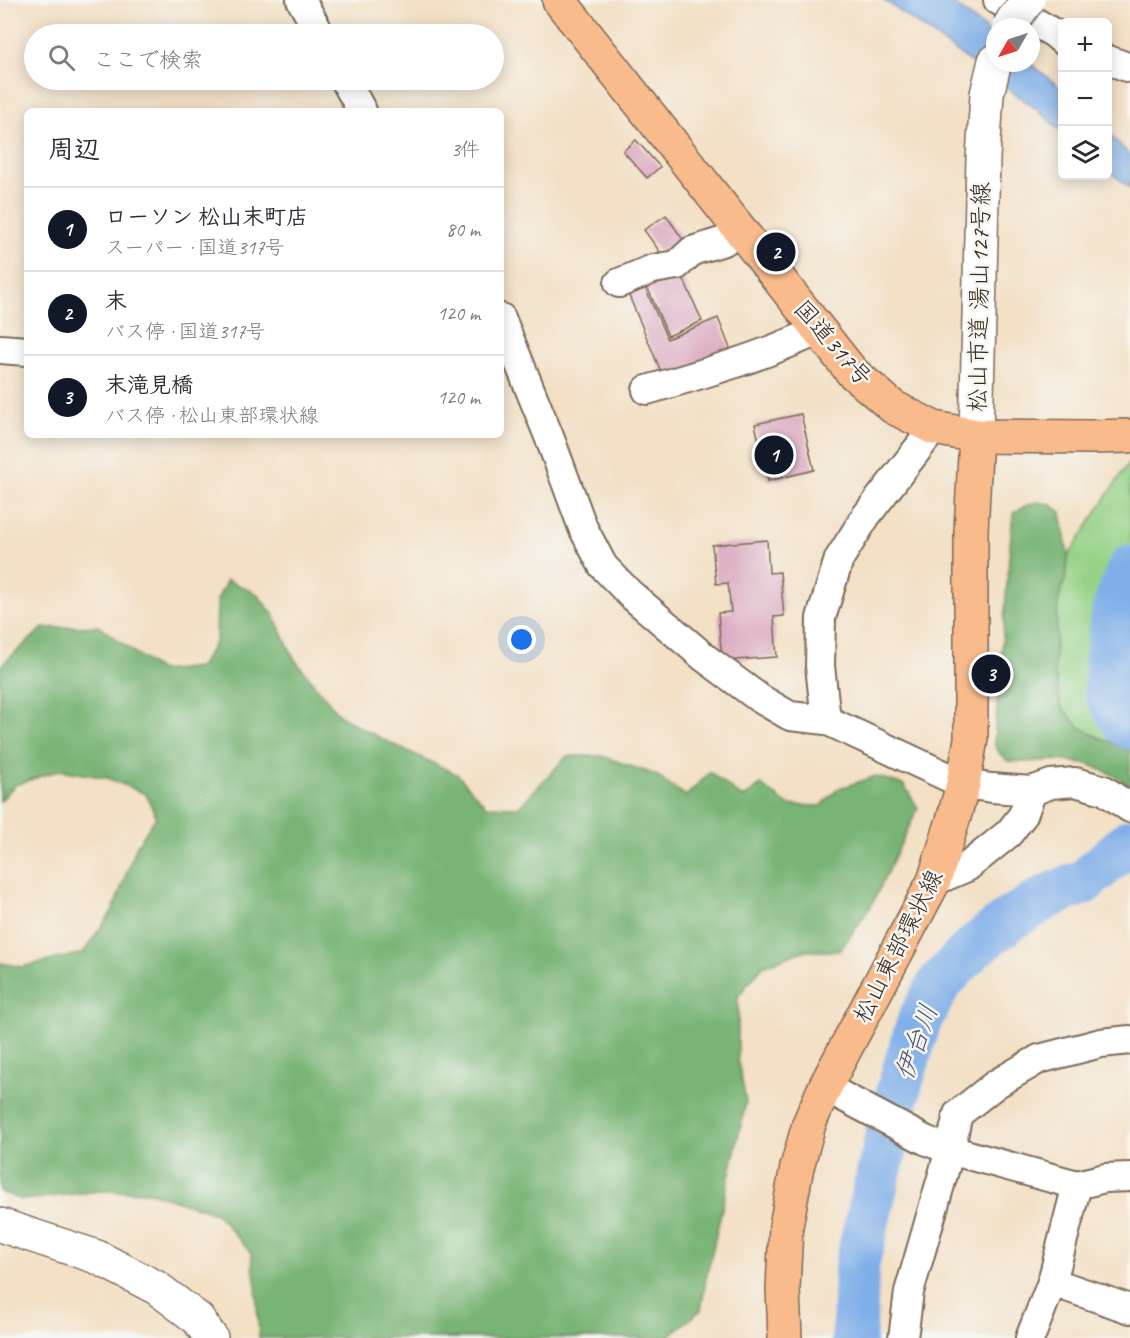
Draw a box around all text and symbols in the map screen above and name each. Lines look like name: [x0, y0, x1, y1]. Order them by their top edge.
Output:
north arrow: [986, 18, 1040, 72]
map controls: [1058, 18, 1112, 180]
button: +: [1058, 18, 1112, 72]
search box: [24, 24, 504, 90]
icon: search: [45, 41, 78, 74]
text: ここで検索: [93, 46, 203, 74]
button: −: [1058, 72, 1112, 126]
button: layers: [1058, 126, 1112, 180]
text: 周辺: [48, 133, 100, 166]
text: 3件: [451, 137, 480, 162]
street label: 松山市道 湯山127号線: [962, 182, 996, 412]
text: ローソン 松山末町店: [105, 203, 308, 231]
text: 1: [63, 217, 72, 242]
text: 80 m: [446, 217, 480, 242]
pin: 2: [756, 230, 796, 274]
text: スーパー · 国道317号: [105, 235, 285, 260]
text: 末: [105, 287, 127, 315]
street label: 国道317号: [787, 294, 879, 392]
text: 2: [63, 301, 72, 326]
text: 120 m: [437, 301, 480, 326]
text: バス停 · 国道317号: [105, 319, 265, 344]
text: 末滝見橋: [105, 371, 193, 399]
text: 3: [63, 385, 72, 410]
text: 120 m: [437, 385, 480, 410]
text: バス停 · 松山東部環状線: [105, 403, 318, 428]
pin: 1: [754, 432, 794, 478]
your location: [507, 625, 536, 654]
pin: 3: [972, 652, 1010, 696]
street label: 松山東部環状線: [846, 864, 950, 1028]
water label: 伊台川: [888, 1000, 945, 1084]

